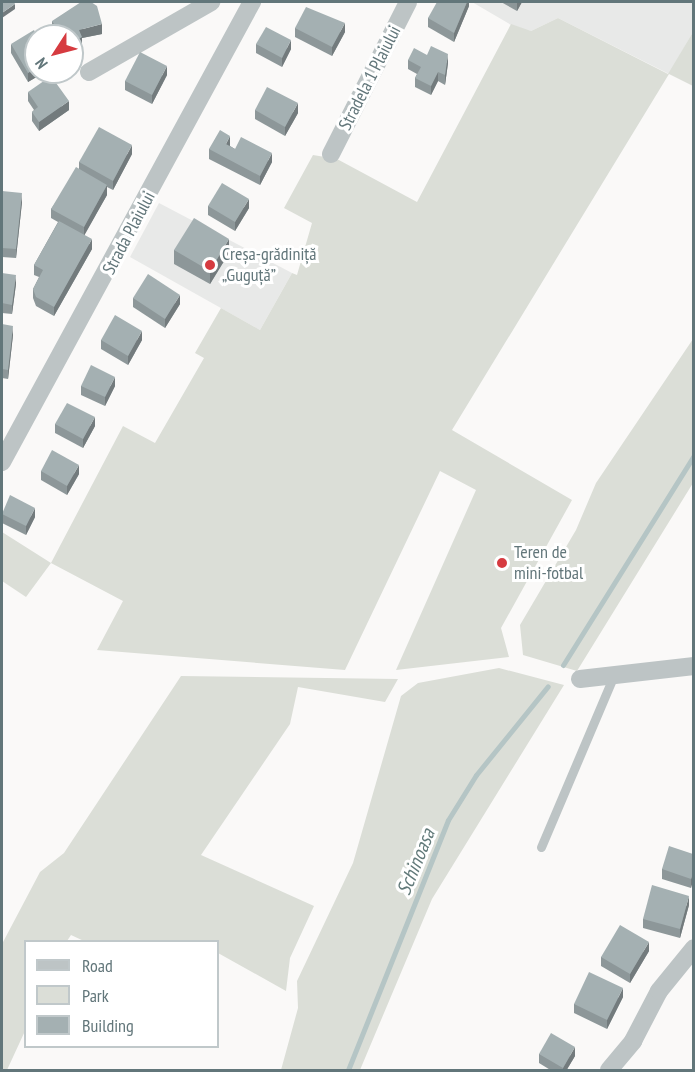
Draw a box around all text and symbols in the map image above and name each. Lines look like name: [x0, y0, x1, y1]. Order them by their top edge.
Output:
street label: Stradela 1 Plaiului: [334, 22, 406, 134]
north arrow: [24, 24, 84, 84]
text: N: [30, 54, 52, 73]
street label: Strada Plaiului: [98, 188, 160, 278]
place label: Creșa-grădiniță „Guguță”: [222, 244, 316, 286]
marker: Creșa-grădiniță „Guguță”: [203, 258, 217, 272]
place label: Teren de mini-fotbal: [514, 542, 583, 584]
marker: Teren de mini-fotbal: [495, 556, 509, 570]
water label: Schinoasa: [392, 826, 440, 898]
legend: [24, 940, 219, 1048]
text: Road: [82, 954, 113, 977]
text: Park: [82, 984, 109, 1007]
text: Building: [82, 1014, 134, 1037]

